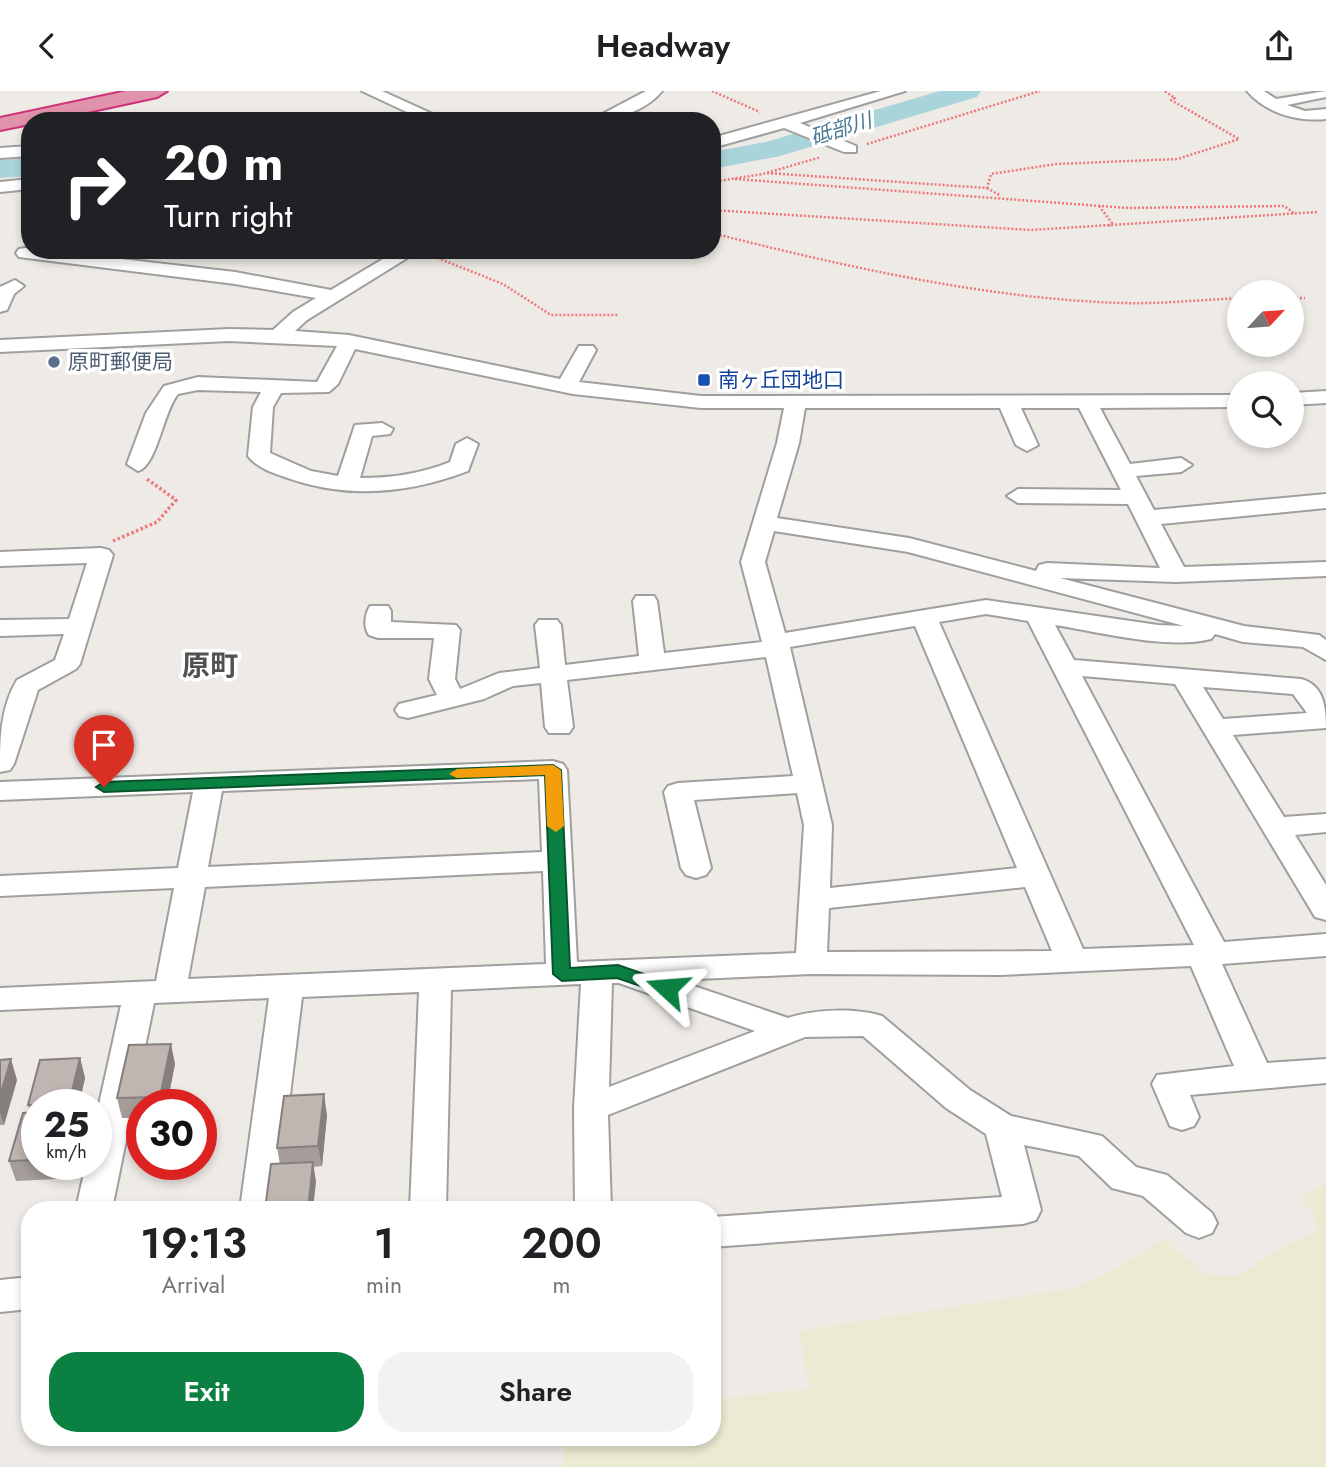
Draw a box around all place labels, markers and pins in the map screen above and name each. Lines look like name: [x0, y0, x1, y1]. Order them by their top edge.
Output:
place label: 原町郵便局: [68, 347, 173, 377]
marker: 原町郵便局: [46, 354, 62, 370]
place label: 南ヶ丘団地口: [718, 365, 844, 395]
marker: 南ヶ丘団地口: [696, 372, 712, 388]
pin: [74, 715, 134, 787]

